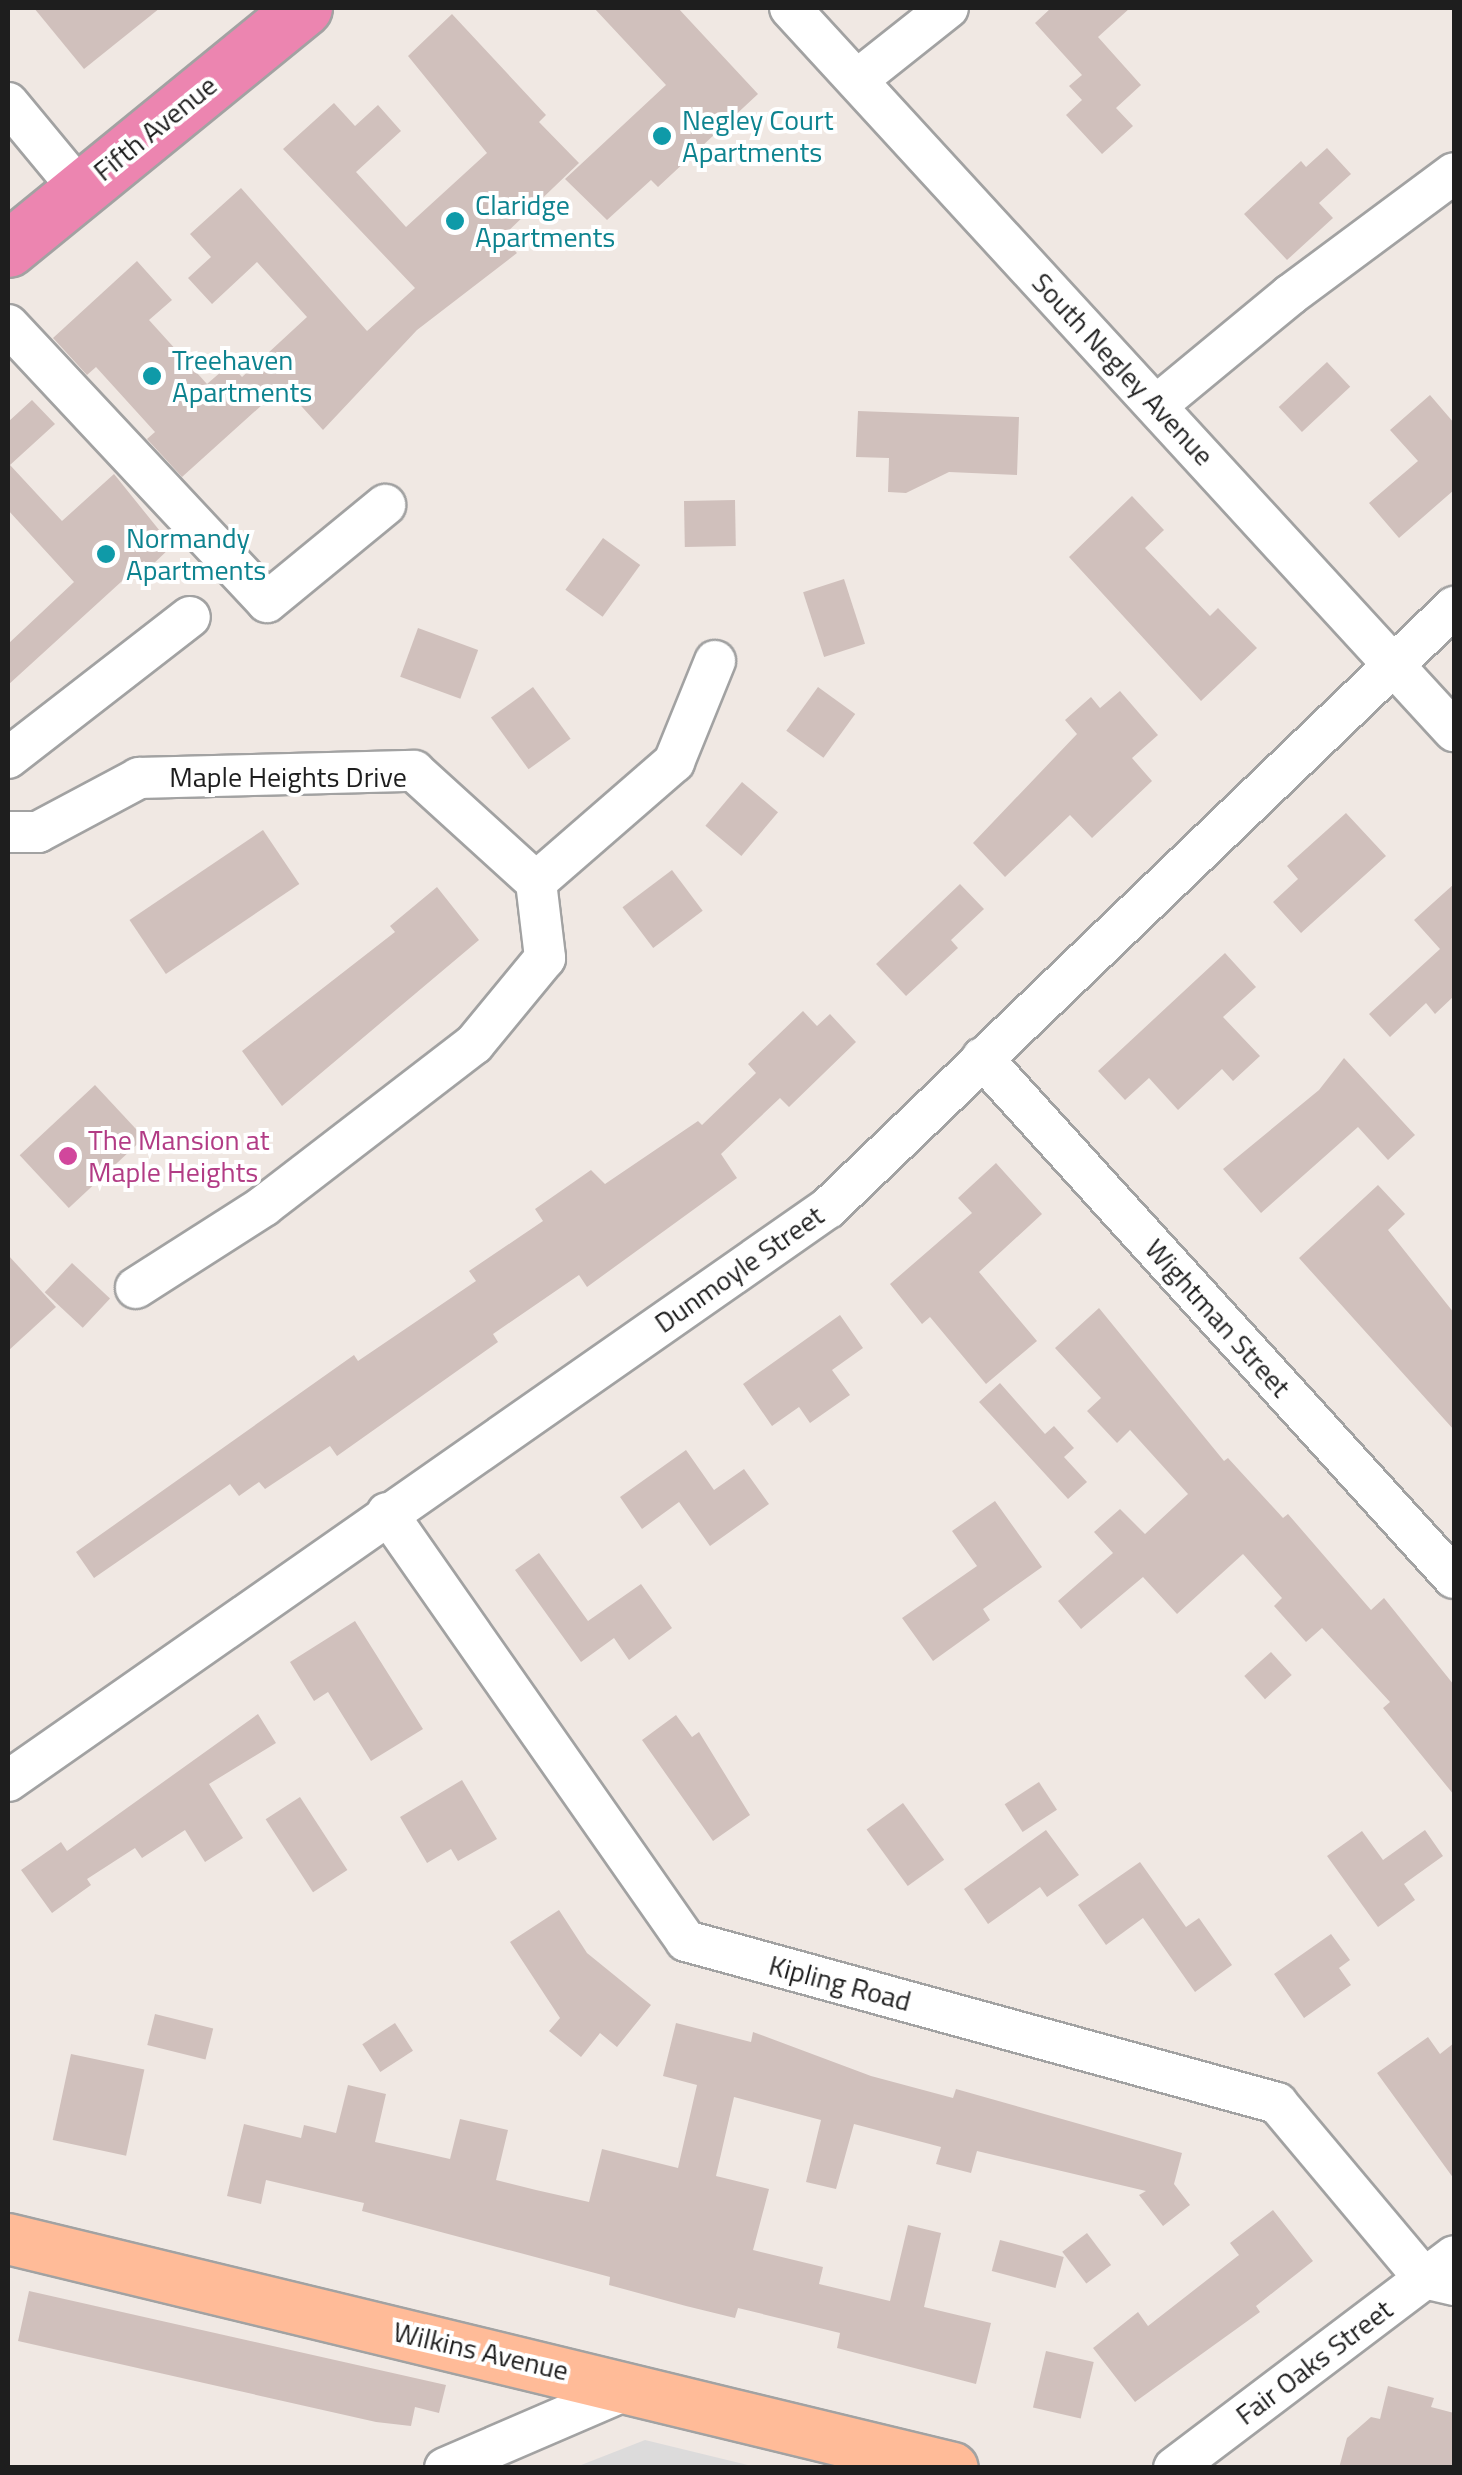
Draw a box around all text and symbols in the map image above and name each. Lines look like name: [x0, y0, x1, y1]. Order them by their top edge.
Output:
street label: Fifth Avenue: [87, 68, 223, 188]
place label: Negley Court Apartments: [682, 103, 833, 169]
marker: Negley Court Apartments: [651, 125, 673, 147]
place label: Claridge Apartments: [475, 188, 615, 254]
marker: Claridge Apartments: [444, 210, 466, 232]
street label: South Negley Avenue: [1025, 266, 1221, 472]
place label: Treehaven Apartments: [172, 343, 312, 409]
marker: Treehaven Apartments: [141, 365, 163, 387]
place label: Normandy Apartments: [126, 521, 266, 587]
marker: Normandy Apartments: [95, 543, 117, 565]
street label: Maple Heights Drive: [169, 760, 407, 794]
place label: The Mansion at Maple Heights: [88, 1123, 270, 1189]
marker: The Mansion at Maple Heights: [57, 1145, 79, 1167]
street label: Dunmoyle Street: [648, 1198, 830, 1340]
street label: Wightman Street: [1138, 1232, 1298, 1404]
street label: Kipling Road: [765, 1948, 915, 2018]
street label: Fair Oaks Street: [1229, 2292, 1399, 2432]
street label: Wilkins Avenue: [390, 2315, 572, 2387]

